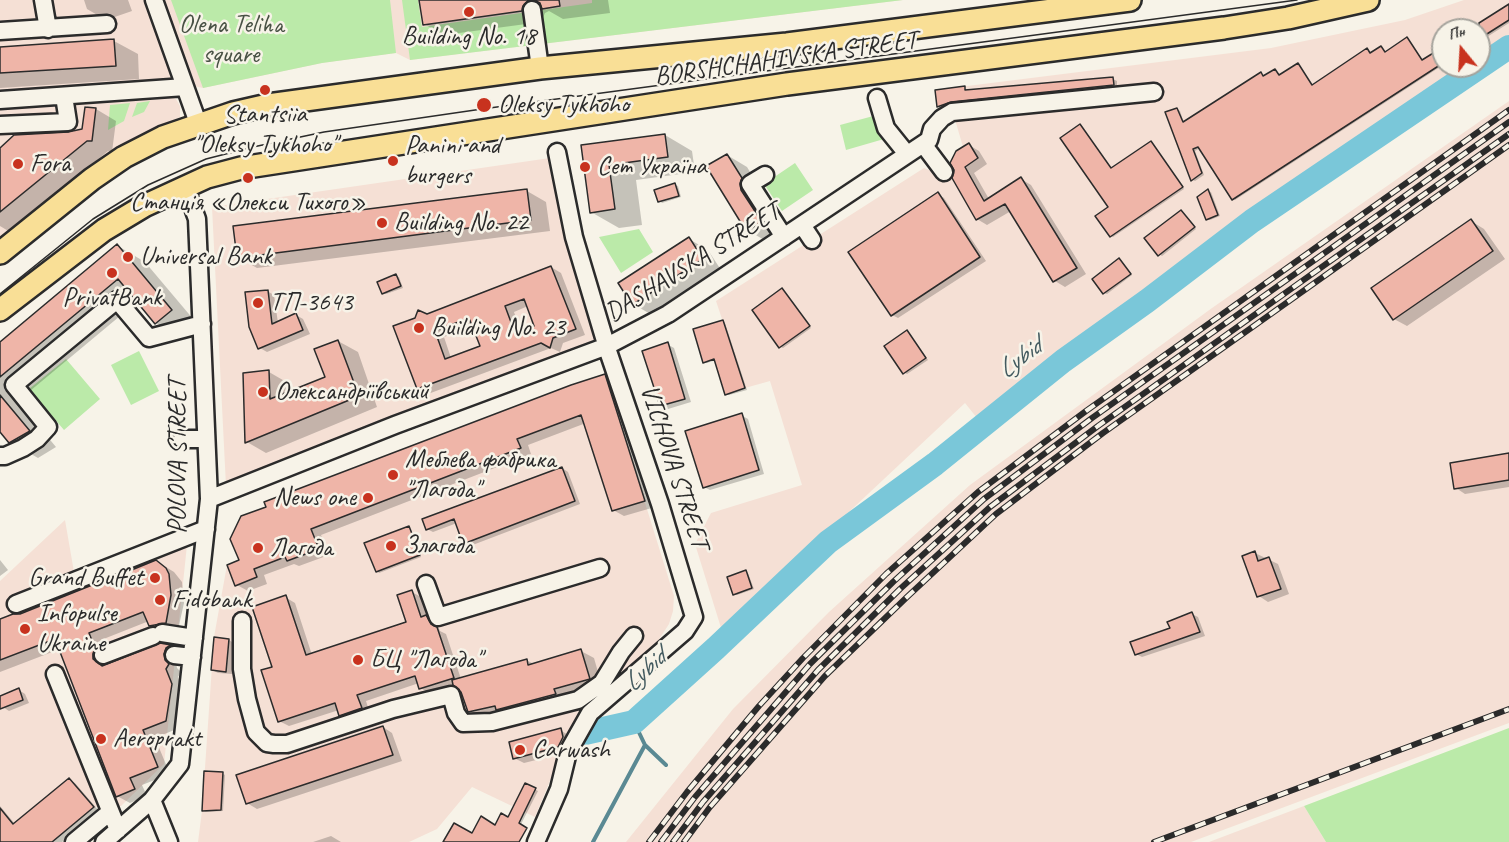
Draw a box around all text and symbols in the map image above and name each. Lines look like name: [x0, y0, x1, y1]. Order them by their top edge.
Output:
marker: Building No. 18: [462, 5, 476, 19]
park label: Olena Teliha square: [179, 9, 283, 70]
north arrow: [1431, 18, 1491, 78]
place label: Building No. 18: [402, 21, 536, 53]
text: Пн: [1445, 21, 1467, 45]
street label: BORSHCHAHIVSKA STREET: [653, 25, 919, 93]
marker: Stantsiia "Oleksy Tykhoho": [258, 83, 272, 97]
place label: Oleksy Tykhoho: [498, 89, 629, 121]
marker: Oleksy Tykhoho: [475, 96, 493, 114]
place label: Stantsiia "Oleksy Tykhoho": [193, 99, 337, 160]
place label: Panini and burgers: [405, 130, 500, 192]
place label: Fora: [30, 148, 70, 180]
place label: Сет Україна: [597, 151, 707, 183]
marker: Panini and burgers: [386, 154, 400, 168]
marker: Fora: [11, 157, 25, 171]
marker: Сет Україна: [578, 160, 592, 174]
marker: Станція «Олекси Тихого»: [241, 171, 255, 185]
place label: Станція «Олекси Тихого»: [130, 187, 366, 219]
street label: DASHAVSKA STREET: [600, 197, 786, 329]
place label: Building No. 22: [394, 207, 528, 239]
marker: Building No. 22: [375, 216, 389, 230]
place label: Universal Bank: [140, 241, 272, 273]
marker: Universal Bank: [121, 250, 135, 264]
marker: PrivatBank: [105, 266, 119, 280]
place label: PrivatBank: [62, 282, 162, 314]
place label: ТП-3643: [270, 287, 353, 319]
marker: ТП-3643: [251, 296, 265, 310]
place label: Building No. 23: [431, 312, 565, 344]
marker: Building No. 23: [412, 321, 426, 335]
water label: Lybid: [991, 332, 1049, 386]
place label: Олександріївський: [275, 376, 429, 408]
street label: POLOVA STREET: [162, 378, 194, 534]
street label: VICHOVA STREET: [633, 381, 715, 553]
marker: Олександріївський: [256, 385, 270, 399]
place label: Меблева фабрика "Лагода": [405, 444, 555, 506]
marker: Меблева фабрика "Лагода": [386, 468, 400, 482]
place label: News one: [274, 482, 356, 514]
marker: News one: [361, 491, 375, 505]
place label: Злагода: [403, 530, 473, 562]
place label: Лагода: [270, 532, 332, 564]
marker: Злагода: [384, 539, 398, 553]
marker: Лагода: [251, 541, 265, 555]
place label: Grand Buffet: [28, 562, 143, 594]
marker: Grand Buffet: [148, 571, 162, 585]
place label: Fidobank: [172, 584, 251, 616]
marker: Fidobank: [153, 593, 167, 607]
place label: Infopulse Ukraine: [37, 598, 117, 660]
marker: Infopulse Ukraine: [18, 622, 32, 636]
water label: Lybid: [617, 643, 673, 699]
place label: БЦ "Лагода": [370, 644, 481, 676]
marker: БЦ "Лагода": [351, 653, 365, 667]
place label: Aeroprakt: [113, 723, 201, 755]
marker: Aeroprakt: [94, 732, 108, 746]
place label: Carwash: [532, 734, 610, 766]
marker: Carwash: [513, 743, 527, 757]

